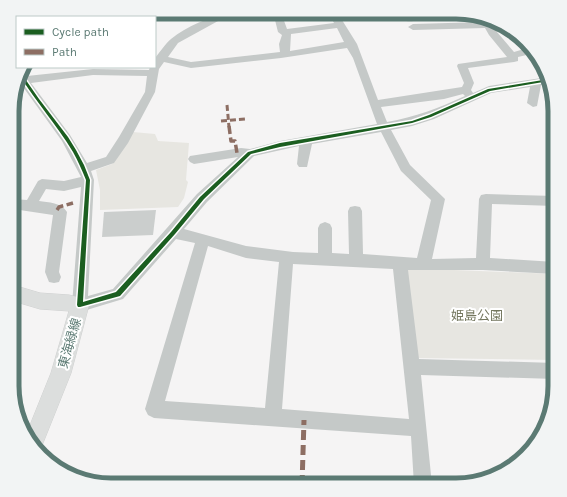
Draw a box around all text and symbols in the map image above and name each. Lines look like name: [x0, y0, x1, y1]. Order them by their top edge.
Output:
legend: [16, 16, 156, 68]
text: Cycle path: [52, 25, 109, 39]
text: Path: [52, 45, 77, 59]
park label: 姫島公園: [451, 308, 503, 323]
street label: 東海緑線: [55, 316, 84, 370]

